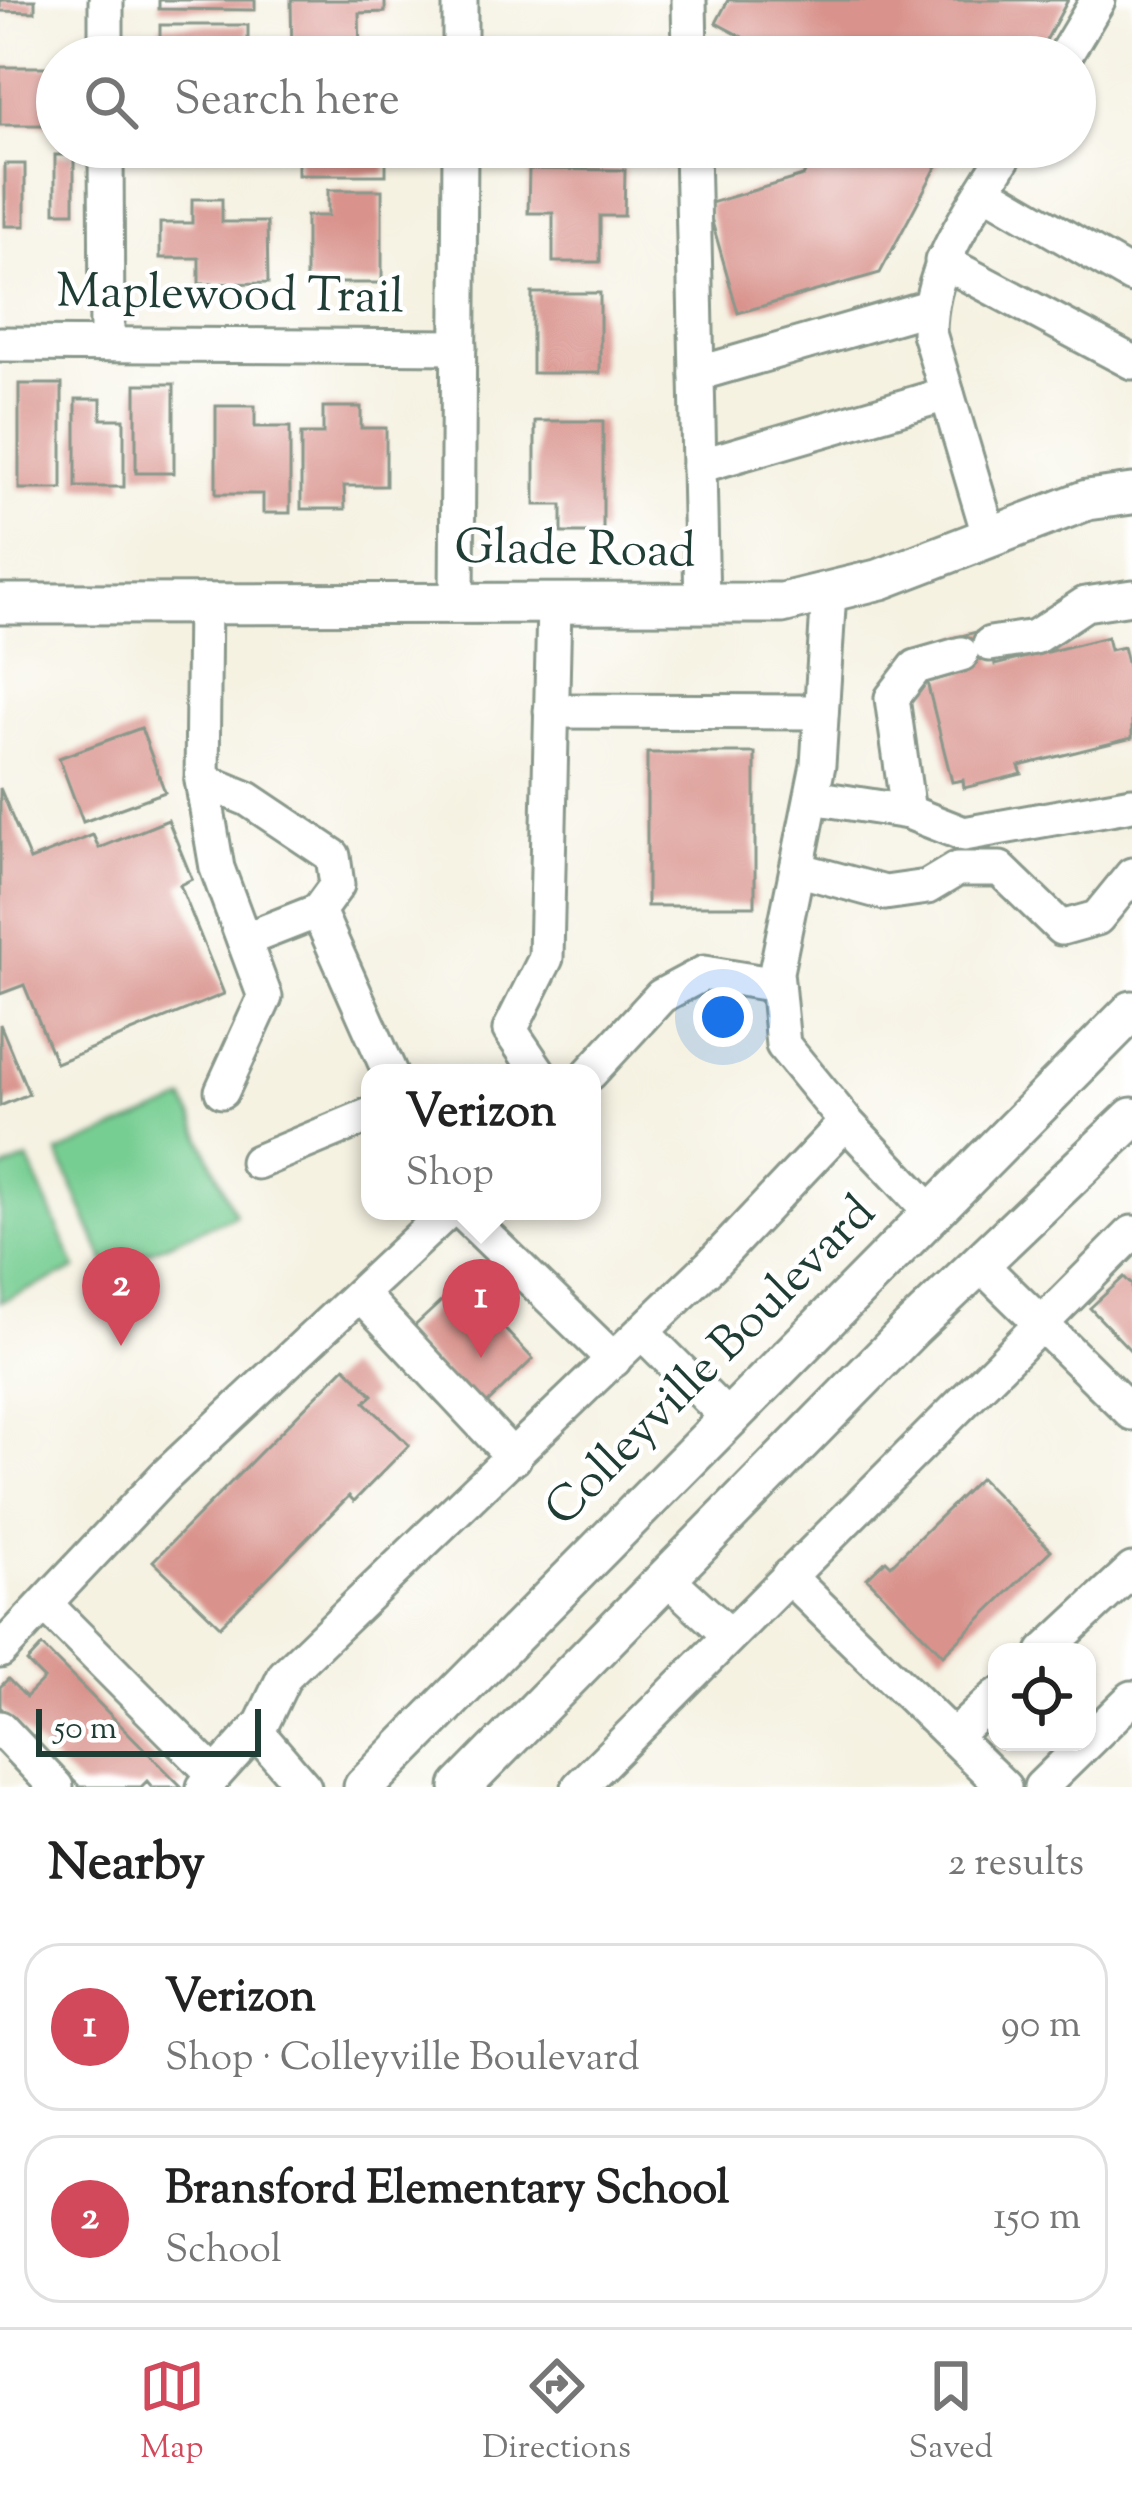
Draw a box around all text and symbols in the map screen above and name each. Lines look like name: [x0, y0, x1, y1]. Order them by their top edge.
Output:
search box: [36, 36, 1096, 168]
icon: search: [78, 69, 144, 135]
text: Search here: [174, 70, 400, 135]
street label: Maplewood Trail: [56, 259, 404, 335]
street label: Glade Road: [454, 515, 696, 589]
your location: [693, 987, 753, 1047]
popup: [361, 1064, 601, 1220]
text: Verizon: [406, 1082, 556, 1147]
text: Shop: [406, 1147, 494, 1203]
street label: Colleyville Boulevard: [531, 1182, 893, 1544]
pin: 2: [82, 1247, 160, 1346]
pin: 1: [442, 1259, 520, 1358]
map controls: [988, 1643, 1096, 1751]
button: locate: [988, 1643, 1096, 1751]
scale bar: [36, 1703, 261, 1756]
text: 50 m: [54, 1706, 117, 1754]
text: Nearby: [48, 1829, 205, 1902]
text: 2 results: [948, 1837, 1084, 1893]
text: Verizon: [165, 1967, 316, 2032]
text: 1: [83, 1999, 97, 2055]
text: 90 m: [1001, 1999, 1081, 2055]
text: Shop · Colleyville Boulevard: [165, 2032, 640, 2088]
text: Bransford Elementary School: [165, 2159, 729, 2224]
text: 2: [81, 2191, 99, 2247]
text: 150 m: [993, 2191, 1081, 2247]
text: School: [165, 2224, 282, 2280]
tab: Map: [139, 2353, 205, 2473]
tab: Directions: [482, 2353, 631, 2473]
tab: Saved: [909, 2353, 993, 2473]

